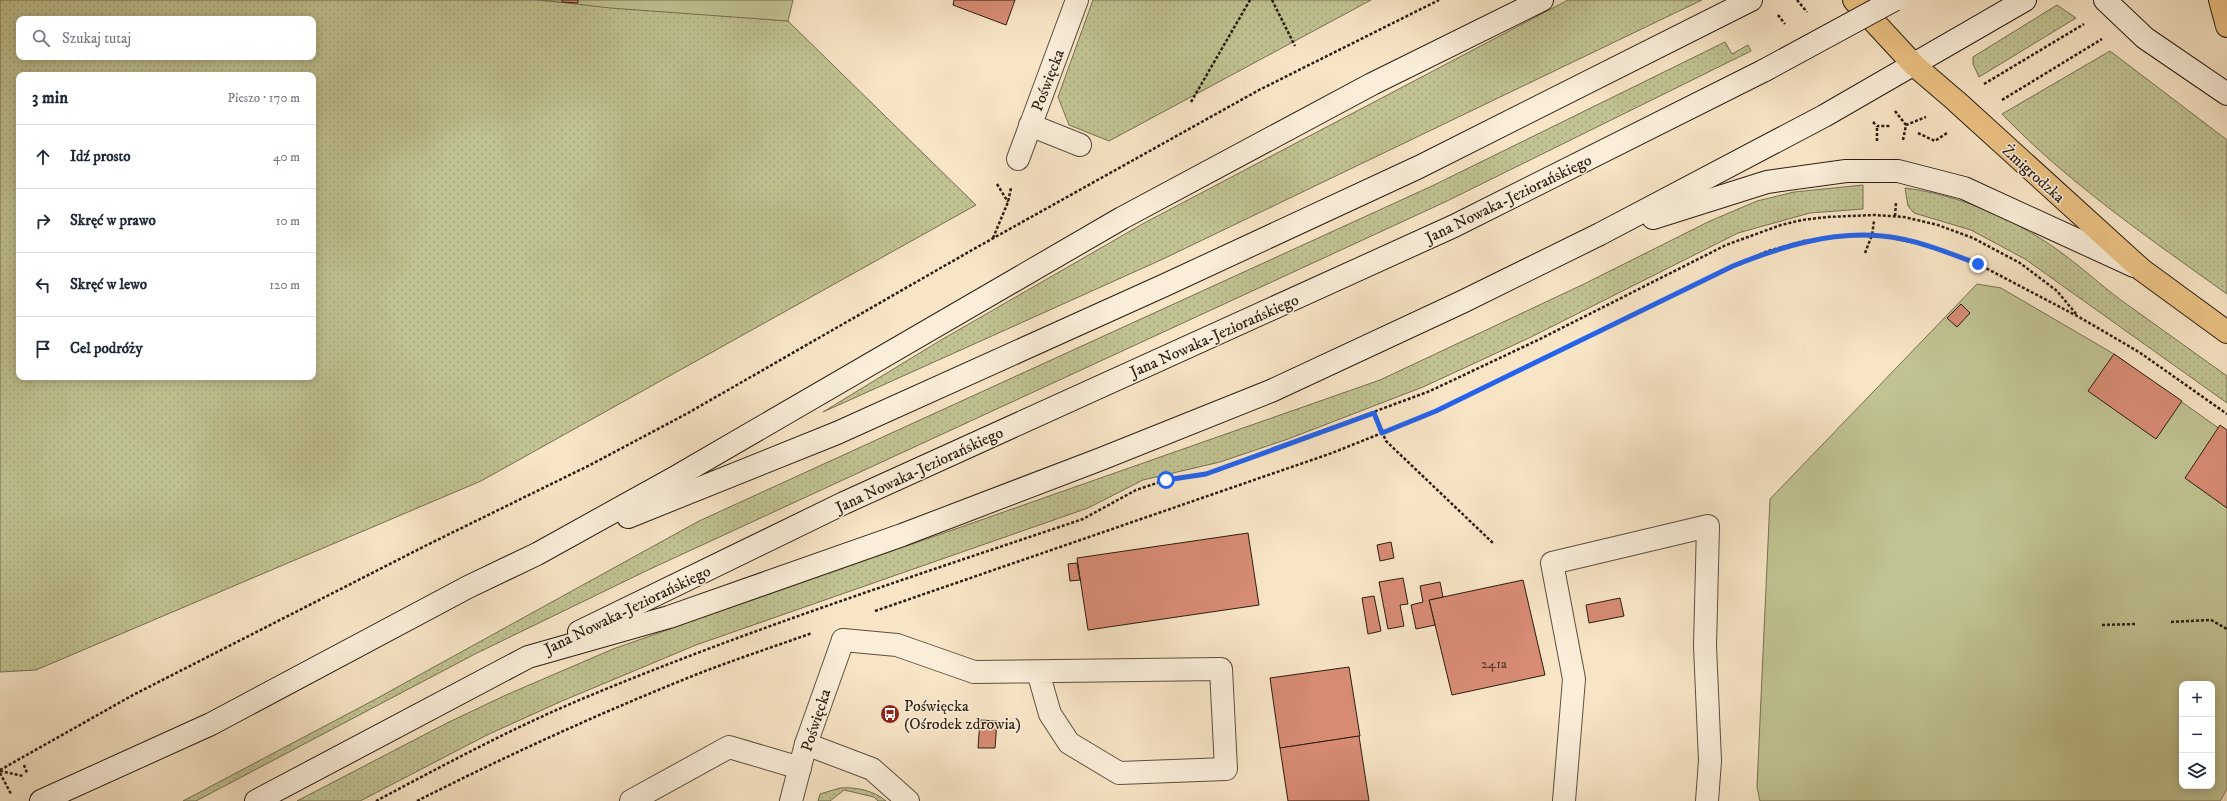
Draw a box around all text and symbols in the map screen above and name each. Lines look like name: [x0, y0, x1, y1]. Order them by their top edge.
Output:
search box: [16, 16, 316, 60]
icon: search: [30, 27, 52, 49]
text: Szukaj tutaj: [62, 29, 131, 48]
street label: Poświęcka: [1027, 46, 1069, 114]
text: 3 min: [32, 87, 68, 109]
text: Pieszo · 170 m: [228, 90, 300, 106]
street label: Żmigrodzka: [1998, 140, 2069, 207]
icon: ahead: [32, 146, 54, 168]
text: Idź prosto: [70, 147, 131, 166]
text: 40 m: [273, 149, 300, 165]
street label: Jana Nowaka-Jeziorańskiego: [1420, 150, 1595, 249]
icon: right: [32, 210, 54, 232]
text: Skręć w prawo: [70, 211, 156, 230]
text: 10 m: [276, 213, 300, 229]
route end: [1969, 255, 1987, 273]
icon: left: [32, 274, 54, 296]
text: Skręć w lewo: [70, 275, 147, 294]
text: 120 m: [269, 277, 300, 293]
street label: Jana Nowaka-Jeziorańskiego: [1125, 290, 1302, 383]
icon: arrive: [32, 338, 54, 360]
text: Cel podróży: [70, 339, 143, 358]
street label: Jana Nowaka-Jeziorańskiego: [831, 422, 1007, 518]
route start: [1157, 471, 1175, 489]
street label: Jana Nowaka-Jeziorańskiego: [539, 561, 714, 660]
house number: 241a: [1481, 655, 1507, 673]
map controls: [2179, 681, 2215, 789]
button: +: [2179, 681, 2215, 717]
street label: Poświęcka: [796, 686, 836, 754]
place label: Poświęcka (Ośrodek zdrowia): [904, 696, 1021, 734]
bus stop icon: Poświęcka (Ośrodek zdrowia): [879, 703, 901, 725]
button: −: [2179, 717, 2215, 753]
button: layers: [2179, 753, 2215, 789]

